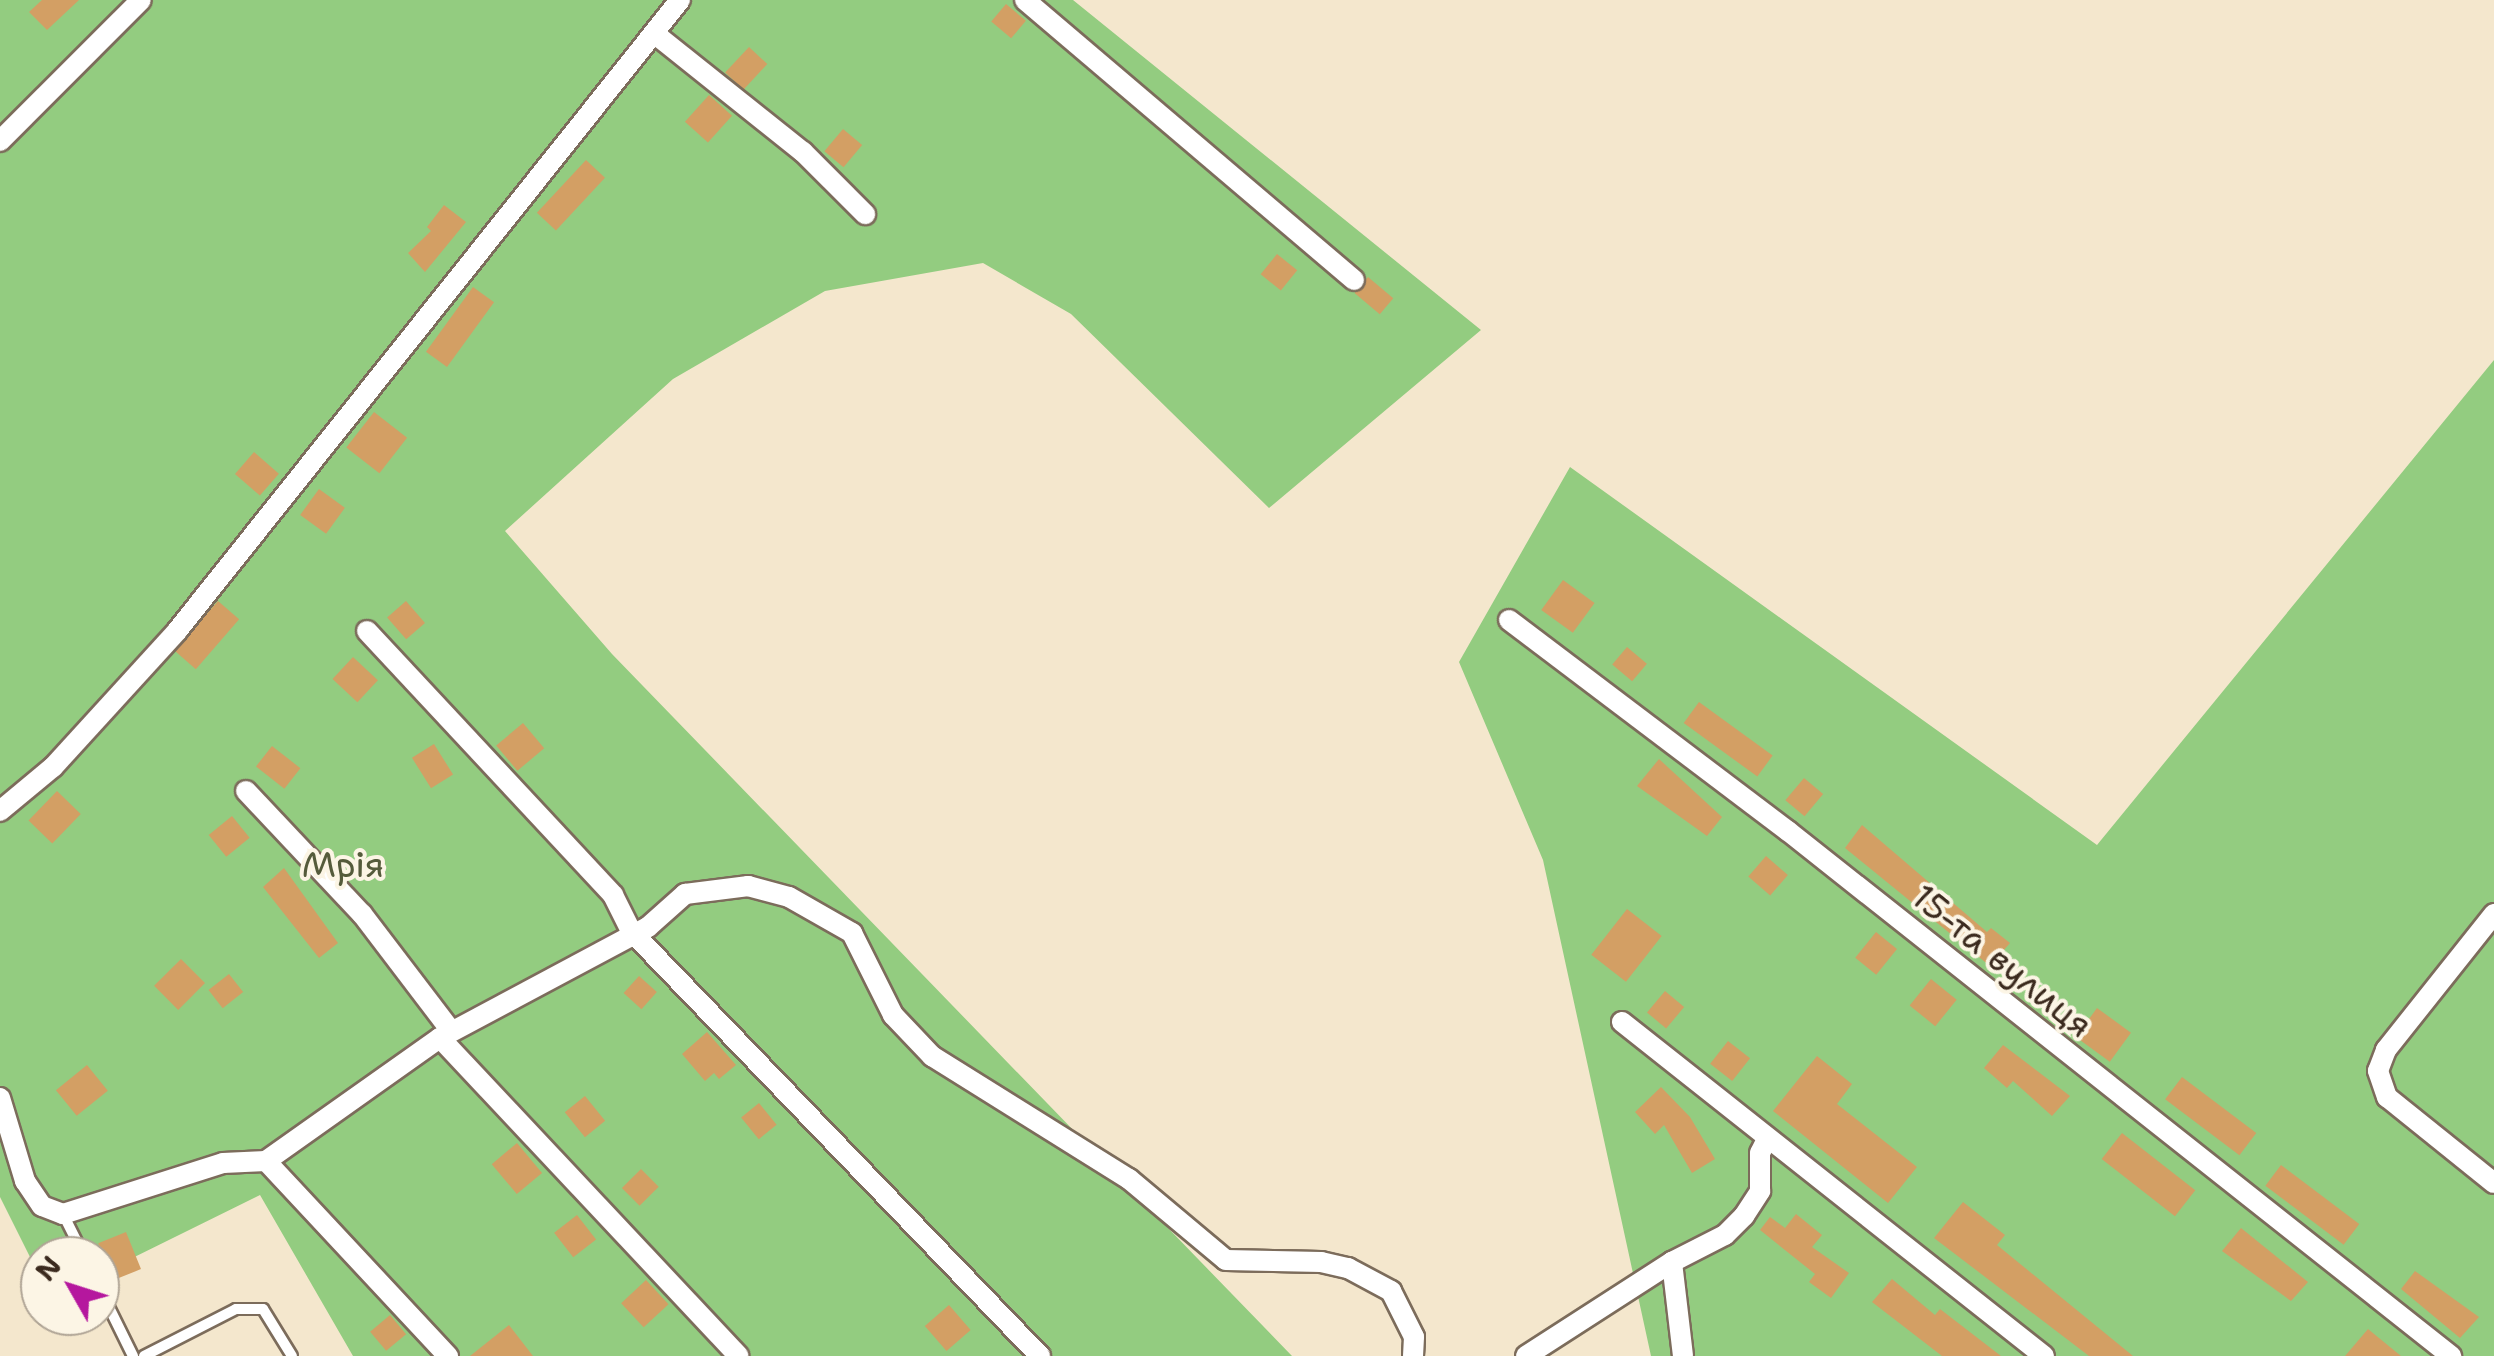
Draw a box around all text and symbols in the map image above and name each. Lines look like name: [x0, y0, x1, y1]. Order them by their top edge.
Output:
park label: Мрія: [302, 844, 384, 886]
street label: 15-та вулиця: [1903, 875, 2101, 1047]
north arrow: [20, 1236, 120, 1336]
text: N: [26, 1248, 70, 1289]

